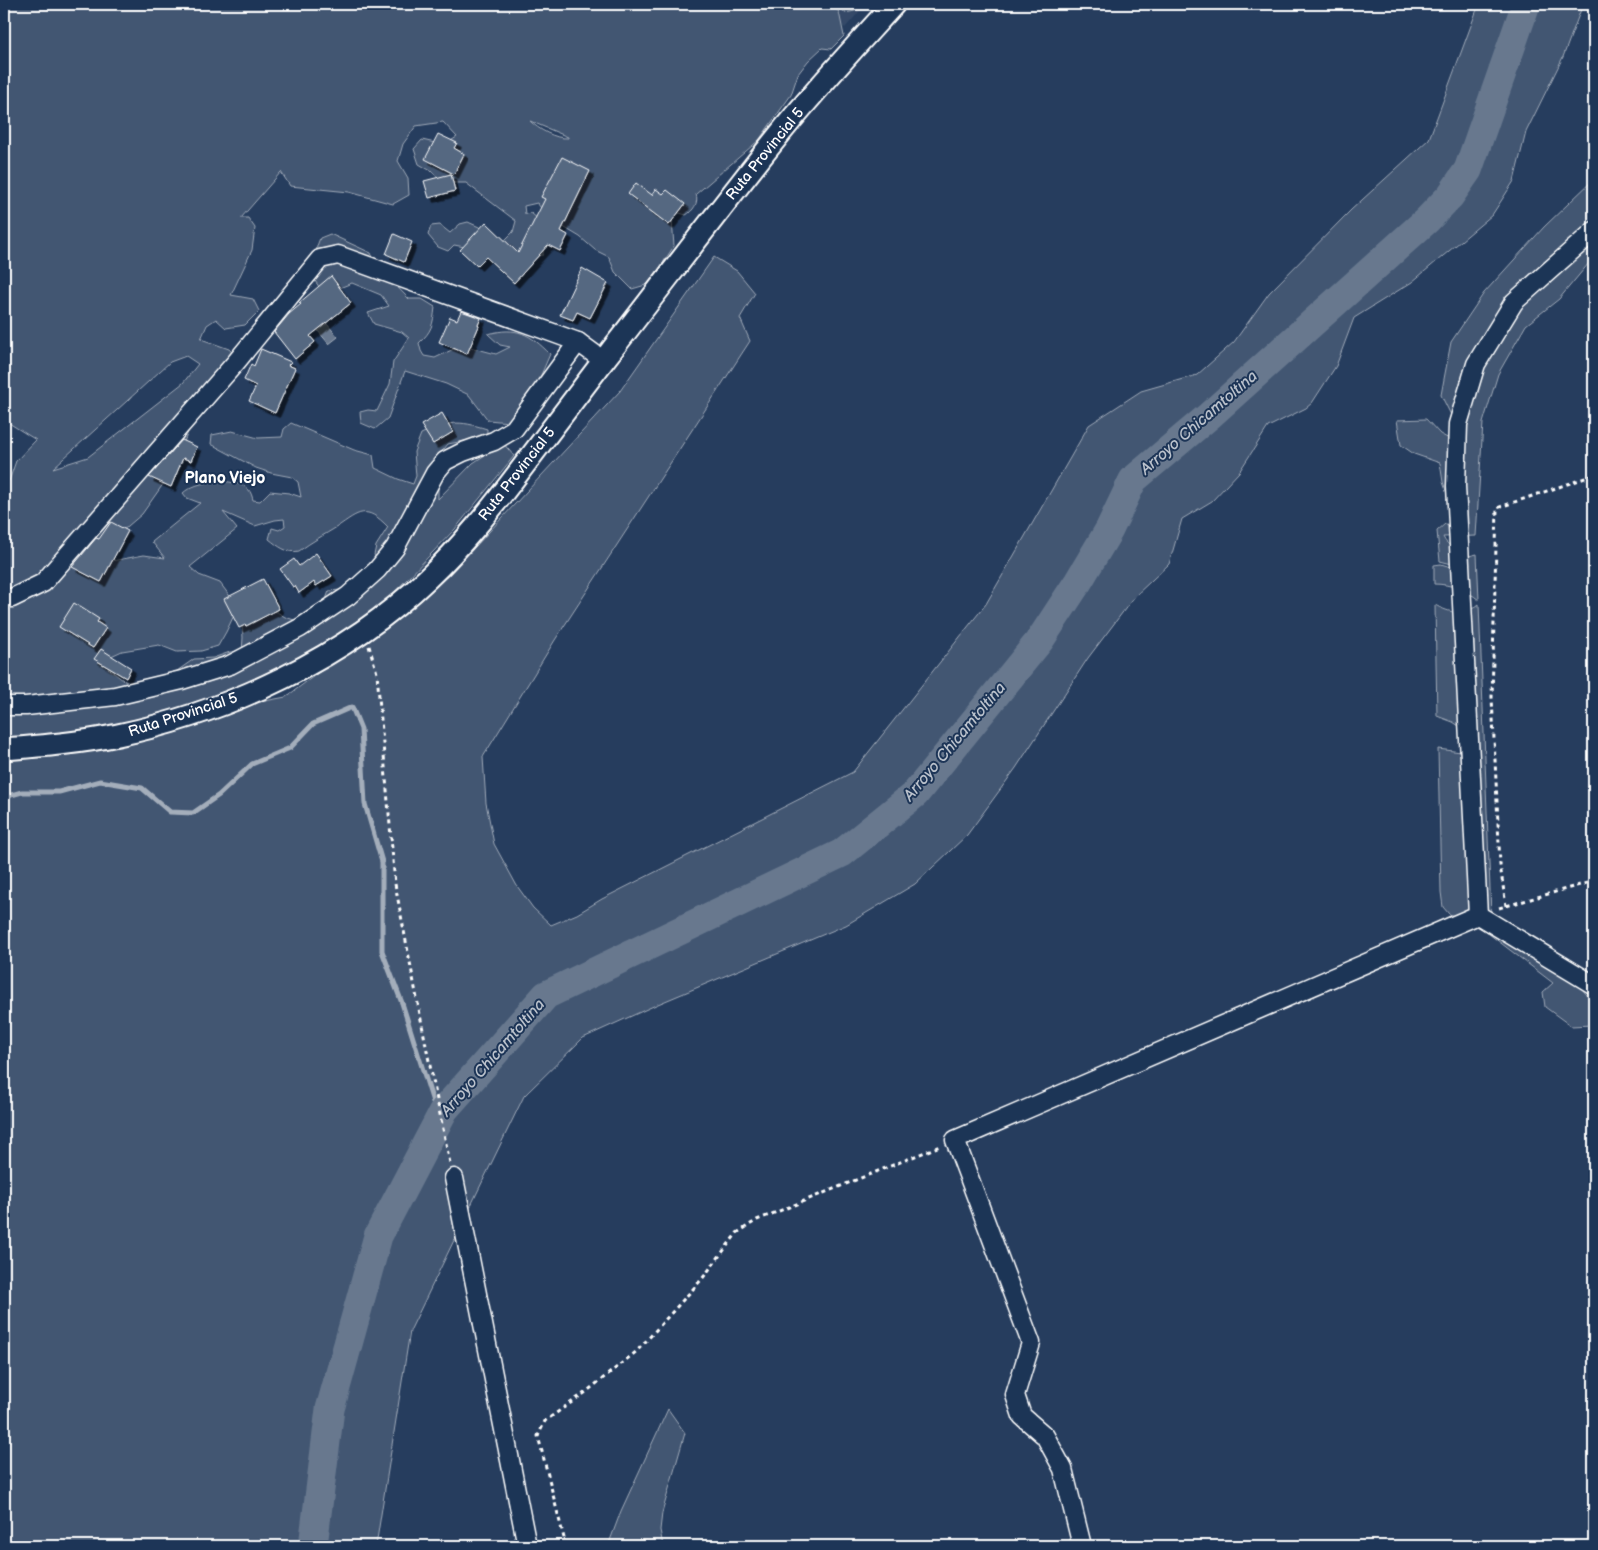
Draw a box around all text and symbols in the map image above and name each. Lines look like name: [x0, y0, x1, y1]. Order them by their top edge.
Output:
street label: Ruta Provincial 5: [722, 104, 808, 204]
water label: Arroyo Chicamtoltina: [1136, 367, 1262, 480]
street label: Ruta Provincial 5: [474, 423, 560, 525]
district label: Plano Viejo: [185, 469, 265, 488]
water label: Arroyo Chicamtoltina: [899, 679, 1010, 806]
street label: Ruta Provincial 5: [126, 688, 240, 742]
water label: Arroyo Chicamtoltina: [436, 995, 549, 1121]

